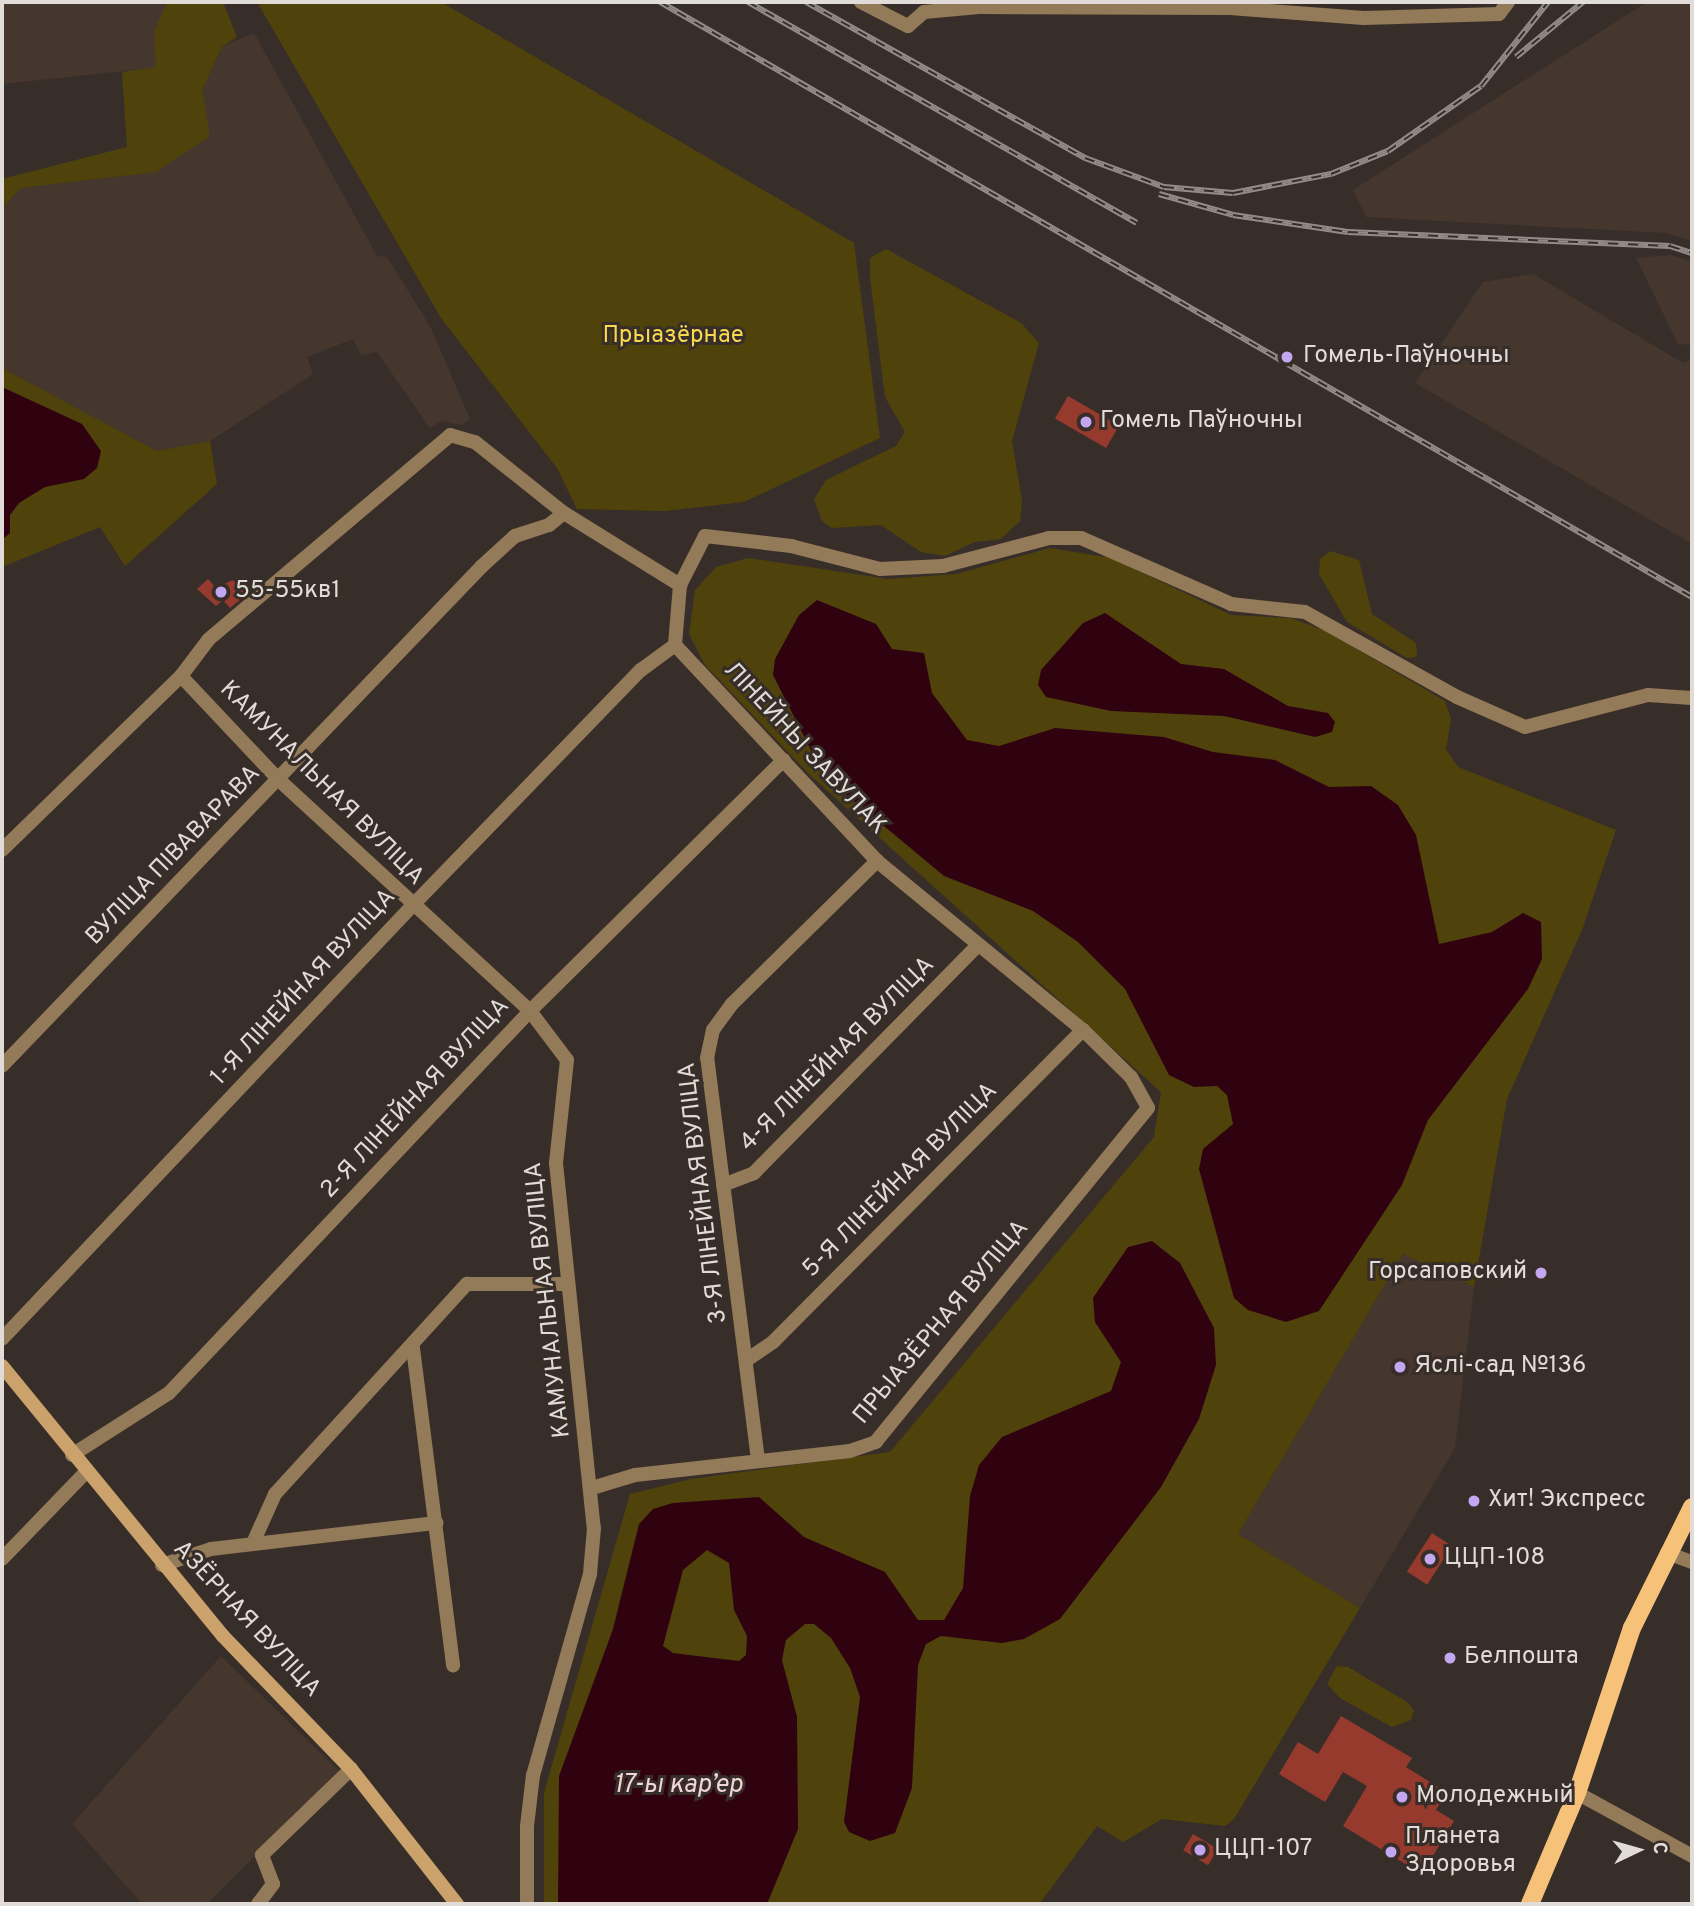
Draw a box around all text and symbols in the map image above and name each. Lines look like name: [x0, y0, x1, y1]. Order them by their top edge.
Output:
park label: Прыазёрнае: [602, 323, 744, 351]
place label: Гомель-Паўночны: [1303, 343, 1509, 371]
marker: Гомель-Паўночны: [1277, 347, 1297, 367]
place label: Гомель Паўночны: [1100, 408, 1303, 436]
marker: Гомель Паўночны: [1078, 414, 1094, 430]
place label: 55-55кв1: [235, 578, 340, 606]
marker: 55-55кв1: [213, 584, 229, 600]
street label: ЛІНЕЙНЫ ЗАВУЛАК: [716, 657, 892, 841]
street label: КАМУНАЛЬНАЯ ВУЛІЦА: [213, 676, 429, 892]
street label: ВУЛІЦА ПІВАВАРАВА: [80, 760, 268, 952]
street label: 1-Я ЛІНЕЙНАЯ ВУЛІЦА: [205, 884, 403, 1092]
street label: 4-Я ЛІНЕЙНАЯ ВУЛІЦА: [735, 952, 941, 1158]
street label: 2-Я ЛІНЕЙНАЯ ВУЛІЦА: [316, 993, 516, 1205]
street label: 3-Я ЛІНЕЙНАЯ ВУЛІЦА: [674, 1061, 734, 1325]
street label: 5-Я ЛІНЕЙНАЯ ВУЛІЦА: [798, 1078, 1004, 1284]
street label: КАМУНАЛЬНАЯ ВУЛІЦА: [520, 1161, 578, 1439]
street label: ПРЫАЗЁРНАЯ ВУЛІЦА: [848, 1215, 1036, 1431]
place label: Горсаповский: [1368, 1259, 1527, 1287]
marker: Горсаповский: [1533, 1265, 1549, 1281]
place label: Яслі-сад №136: [1414, 1353, 1586, 1381]
marker: Яслі-сад №136: [1392, 1359, 1408, 1375]
place label: Хит! Экспресс: [1488, 1487, 1646, 1515]
marker: Хит! Экспресс: [1466, 1493, 1482, 1509]
street label: АЗЁРНАЯ ВУЛІЦА: [166, 1536, 326, 1704]
place label: ЦЦП-108: [1444, 1545, 1545, 1573]
marker: ЦЦП-108: [1422, 1551, 1438, 1567]
place label: Белпошта: [1464, 1644, 1579, 1672]
marker: Белпошта: [1442, 1650, 1458, 1666]
water label: 17-ы кар’ер: [614, 1770, 742, 1802]
place label: Молодежный: [1416, 1783, 1574, 1811]
marker: Молодежный: [1394, 1789, 1410, 1805]
north arrow: [1603, 1815, 1673, 1885]
place label: Планета Здоровья: [1405, 1824, 1516, 1880]
place label: ЦЦП-107: [1214, 1836, 1312, 1864]
text: С: [1646, 1841, 1671, 1855]
marker: ЦЦП-107: [1192, 1842, 1208, 1858]
marker: Планета Здоровья: [1383, 1844, 1399, 1860]

